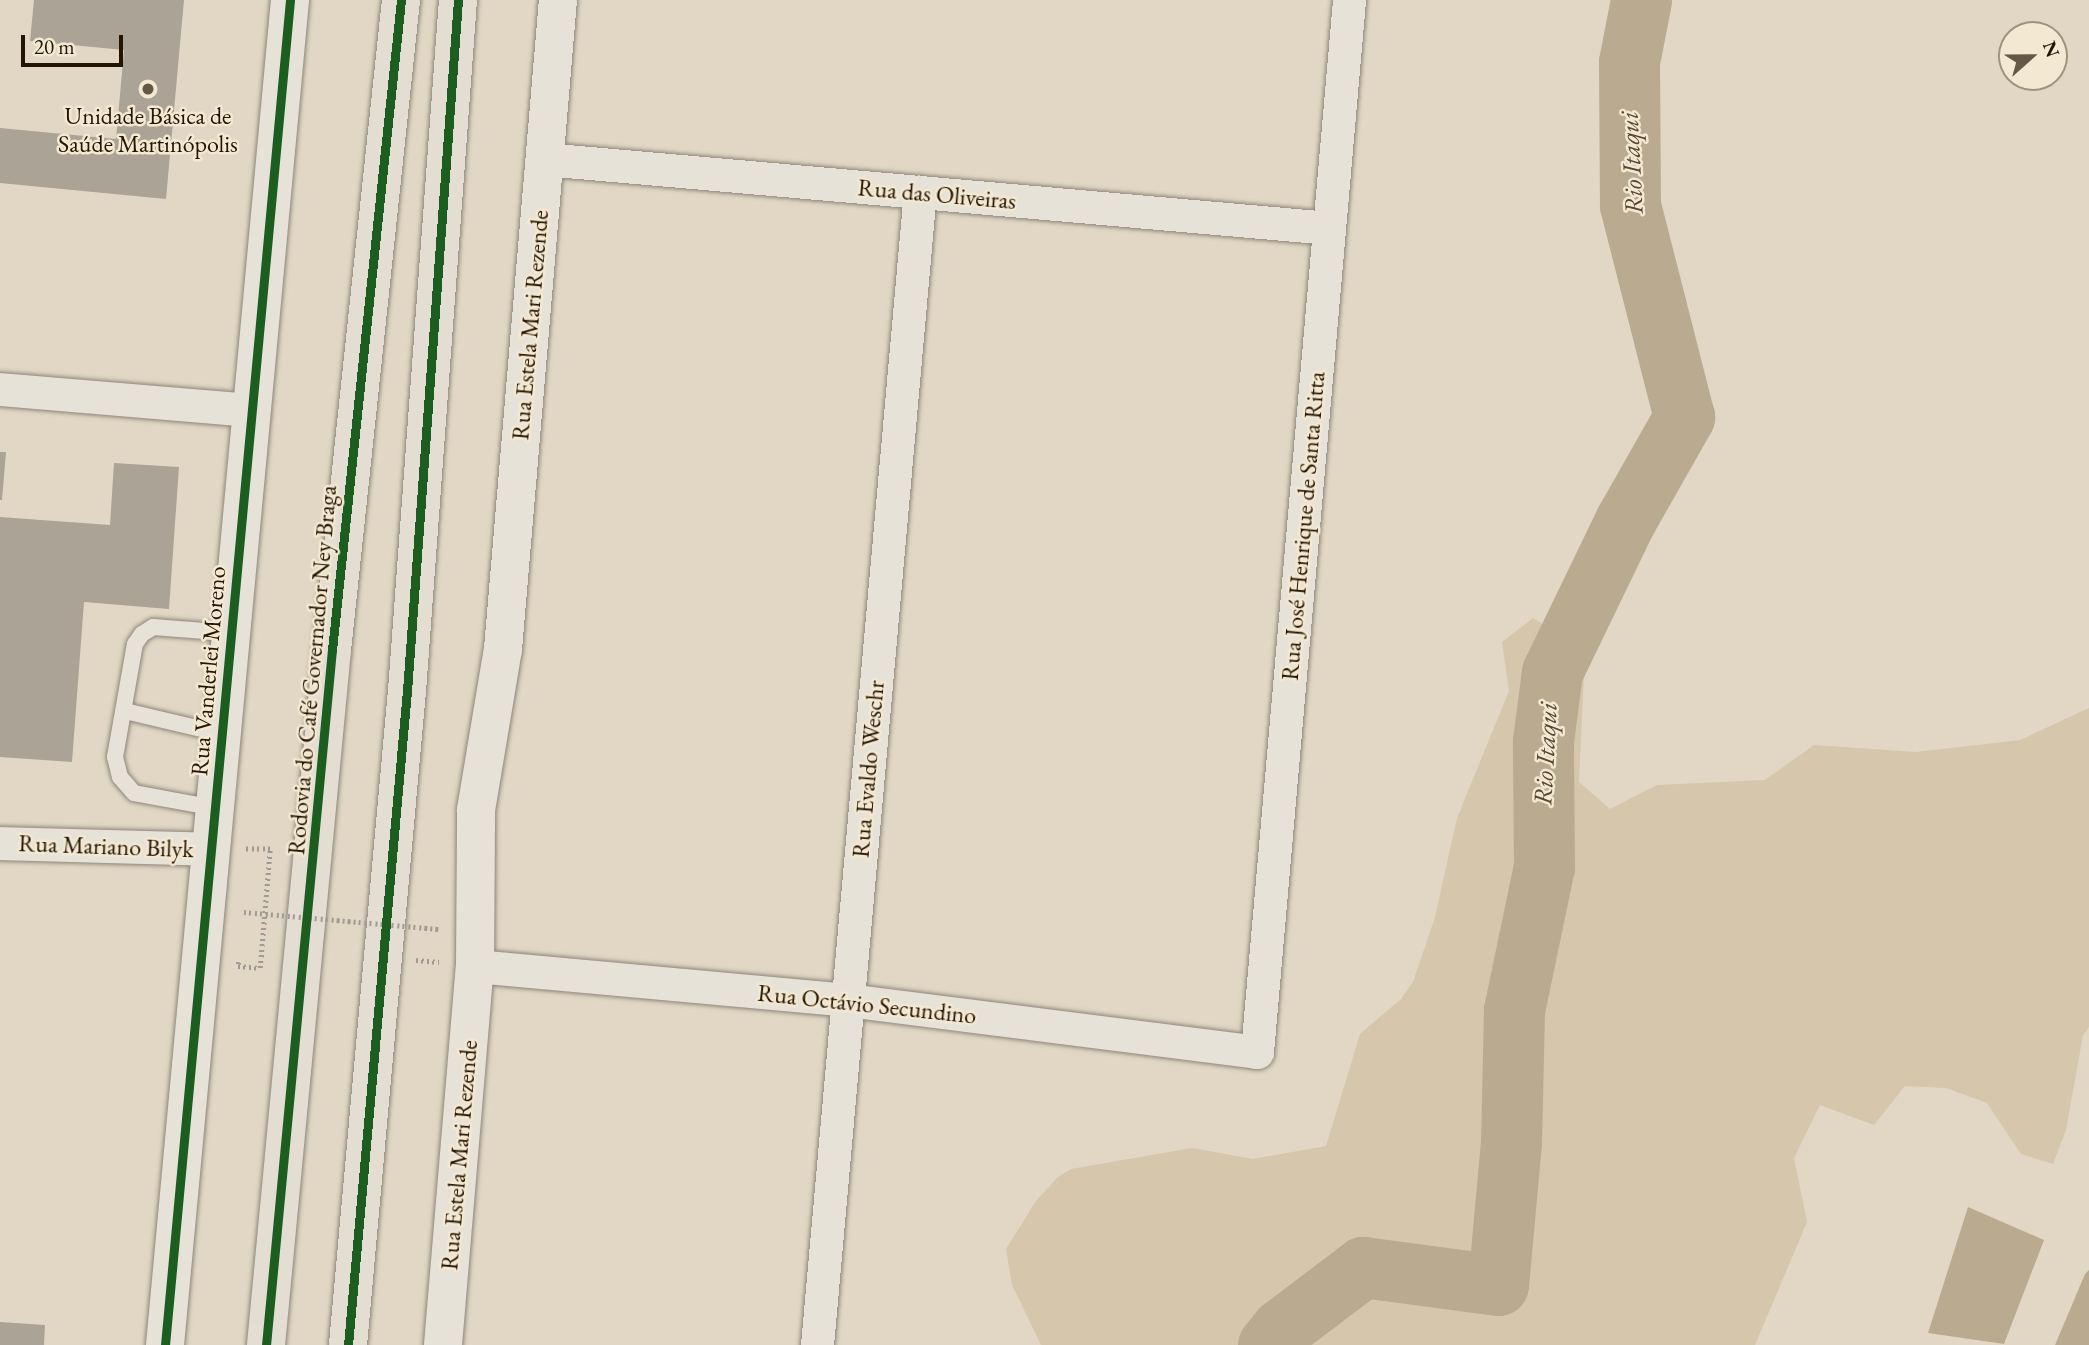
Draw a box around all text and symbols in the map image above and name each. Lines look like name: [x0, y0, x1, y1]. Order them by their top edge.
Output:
scale bar: [24, 21, 126, 65]
north arrow: [1998, 21, 2068, 91]
text: 20 m: [34, 33, 75, 60]
text: N: [2037, 37, 2066, 61]
marker: Unidade Básica de Saúde Martinópolis: [138, 79, 158, 99]
place label: Unidade Básica de Saúde Martinópolis: [58, 102, 238, 158]
water label: Rio Itaqui: [1614, 111, 1650, 215]
street label: Rua das Oliveiras: [857, 173, 1017, 215]
street label: Rua Estela Mari Rezende: [506, 209, 554, 441]
street label: Rua José Henrique de Santa Ritta: [1275, 370, 1331, 682]
street label: Rodovia do Café Governador Ney Braga: [281, 484, 343, 856]
street label: Rua Vanderlei Moreno: [184, 565, 232, 777]
street label: Rua Evaldo Weschr: [846, 679, 890, 859]
water label: Rio Itaqui: [1528, 702, 1564, 806]
street label: Rua Mariano Bilyk: [18, 829, 194, 863]
street label: Rua Octávio Secundino: [756, 978, 978, 1030]
street label: Rua Estela Mari Rezende: [435, 1039, 483, 1271]

